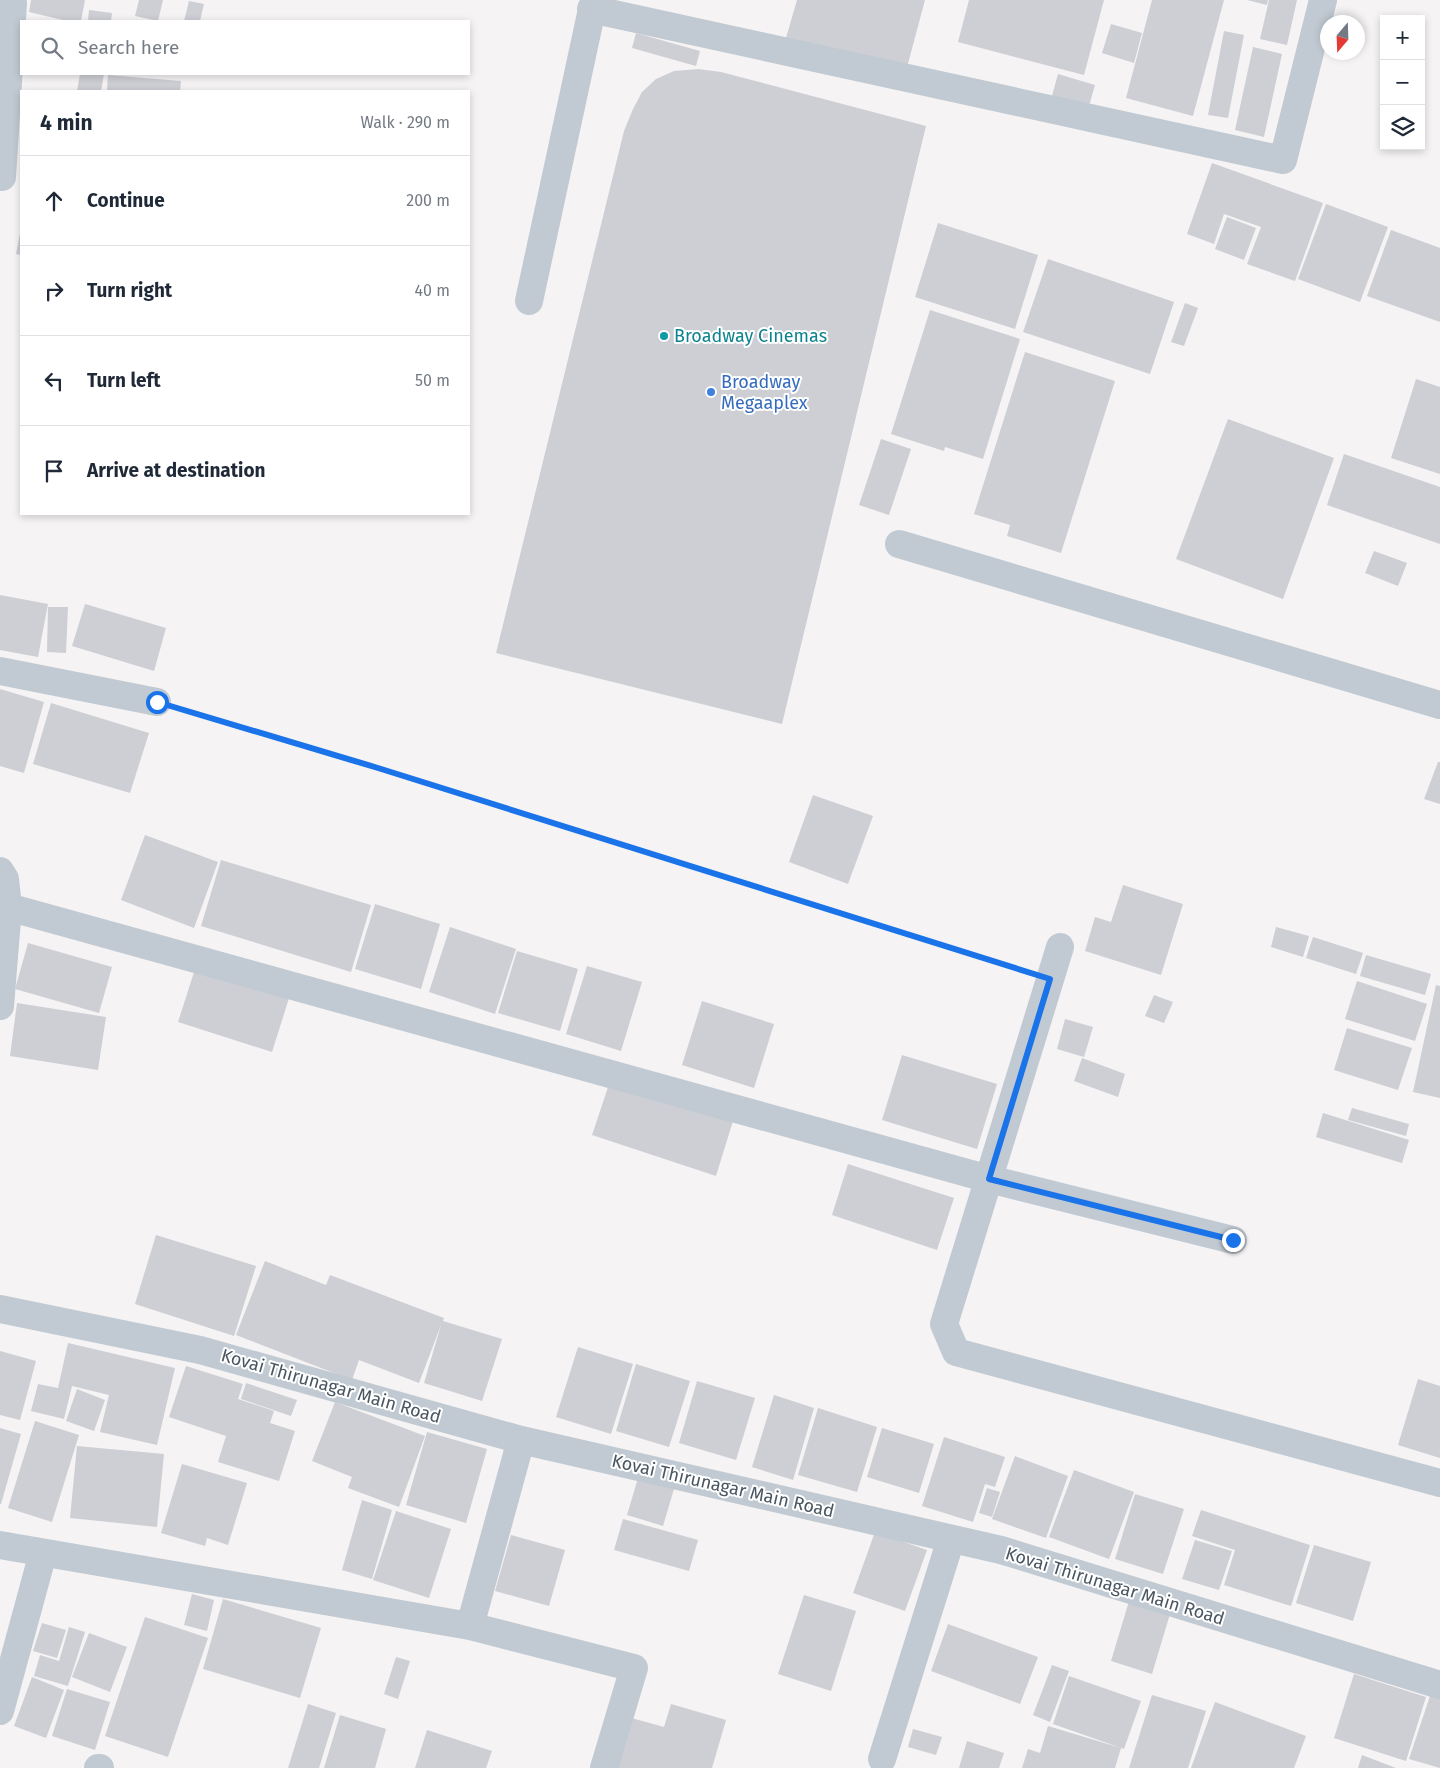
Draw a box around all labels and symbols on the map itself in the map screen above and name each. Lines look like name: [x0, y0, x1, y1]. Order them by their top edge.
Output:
north arrow: [1320, 15, 1365, 60]
place label: Broadway Cinemas: [674, 325, 827, 347]
marker: Broadway Cinemas: [658, 330, 670, 342]
place label: Broadway Megaaplex: [721, 371, 808, 414]
marker: Broadway Megaaplex: [705, 386, 717, 398]
route start: [146, 691, 169, 714]
route end: [1222, 1229, 1245, 1252]
street label: Kovai Thirunagar Main Road: [219, 1344, 443, 1428]
street label: Kovai Thirunagar Main Road: [610, 1450, 836, 1522]
street label: Kovai Thirunagar Main Road: [1003, 1542, 1227, 1630]

